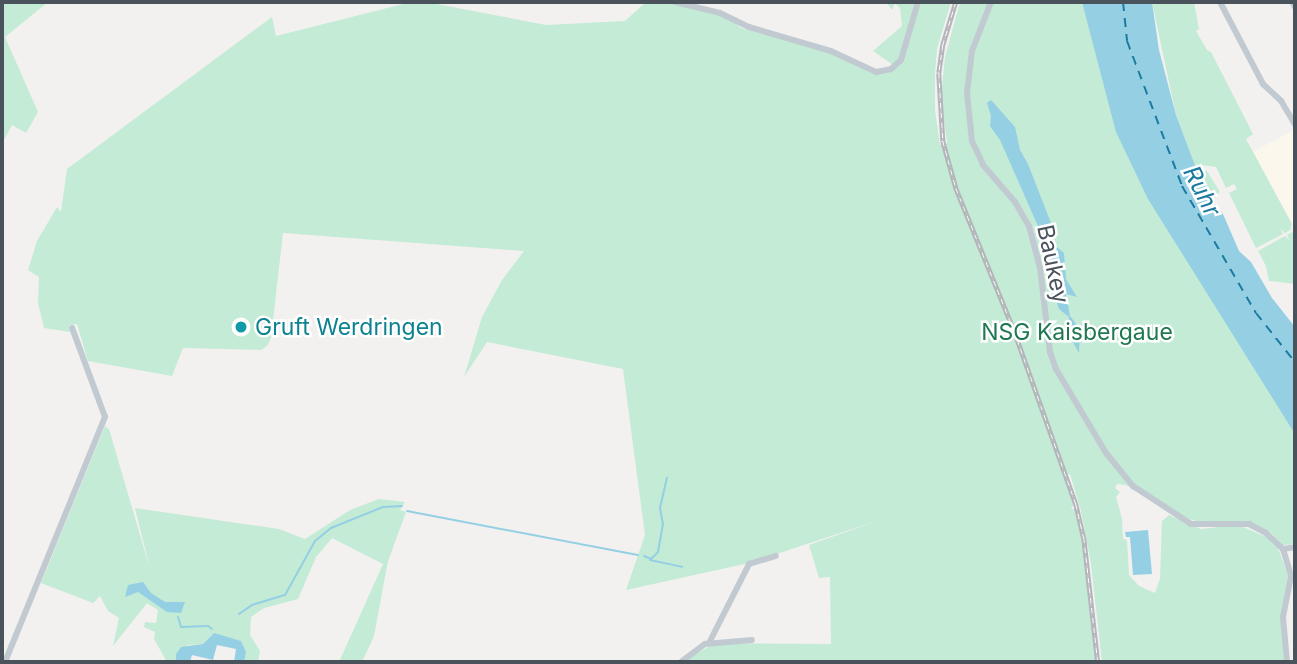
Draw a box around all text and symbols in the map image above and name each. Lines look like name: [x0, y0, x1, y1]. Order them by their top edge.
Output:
water label: Ruhr: [1177, 161, 1227, 221]
street label: Baukey: [1031, 222, 1075, 306]
place label: Gruft Werdringen: [255, 313, 443, 341]
park label: NSG Kaisbergaue: [981, 318, 1173, 346]
marker: Gruft Werdringen: [233, 319, 249, 335]

